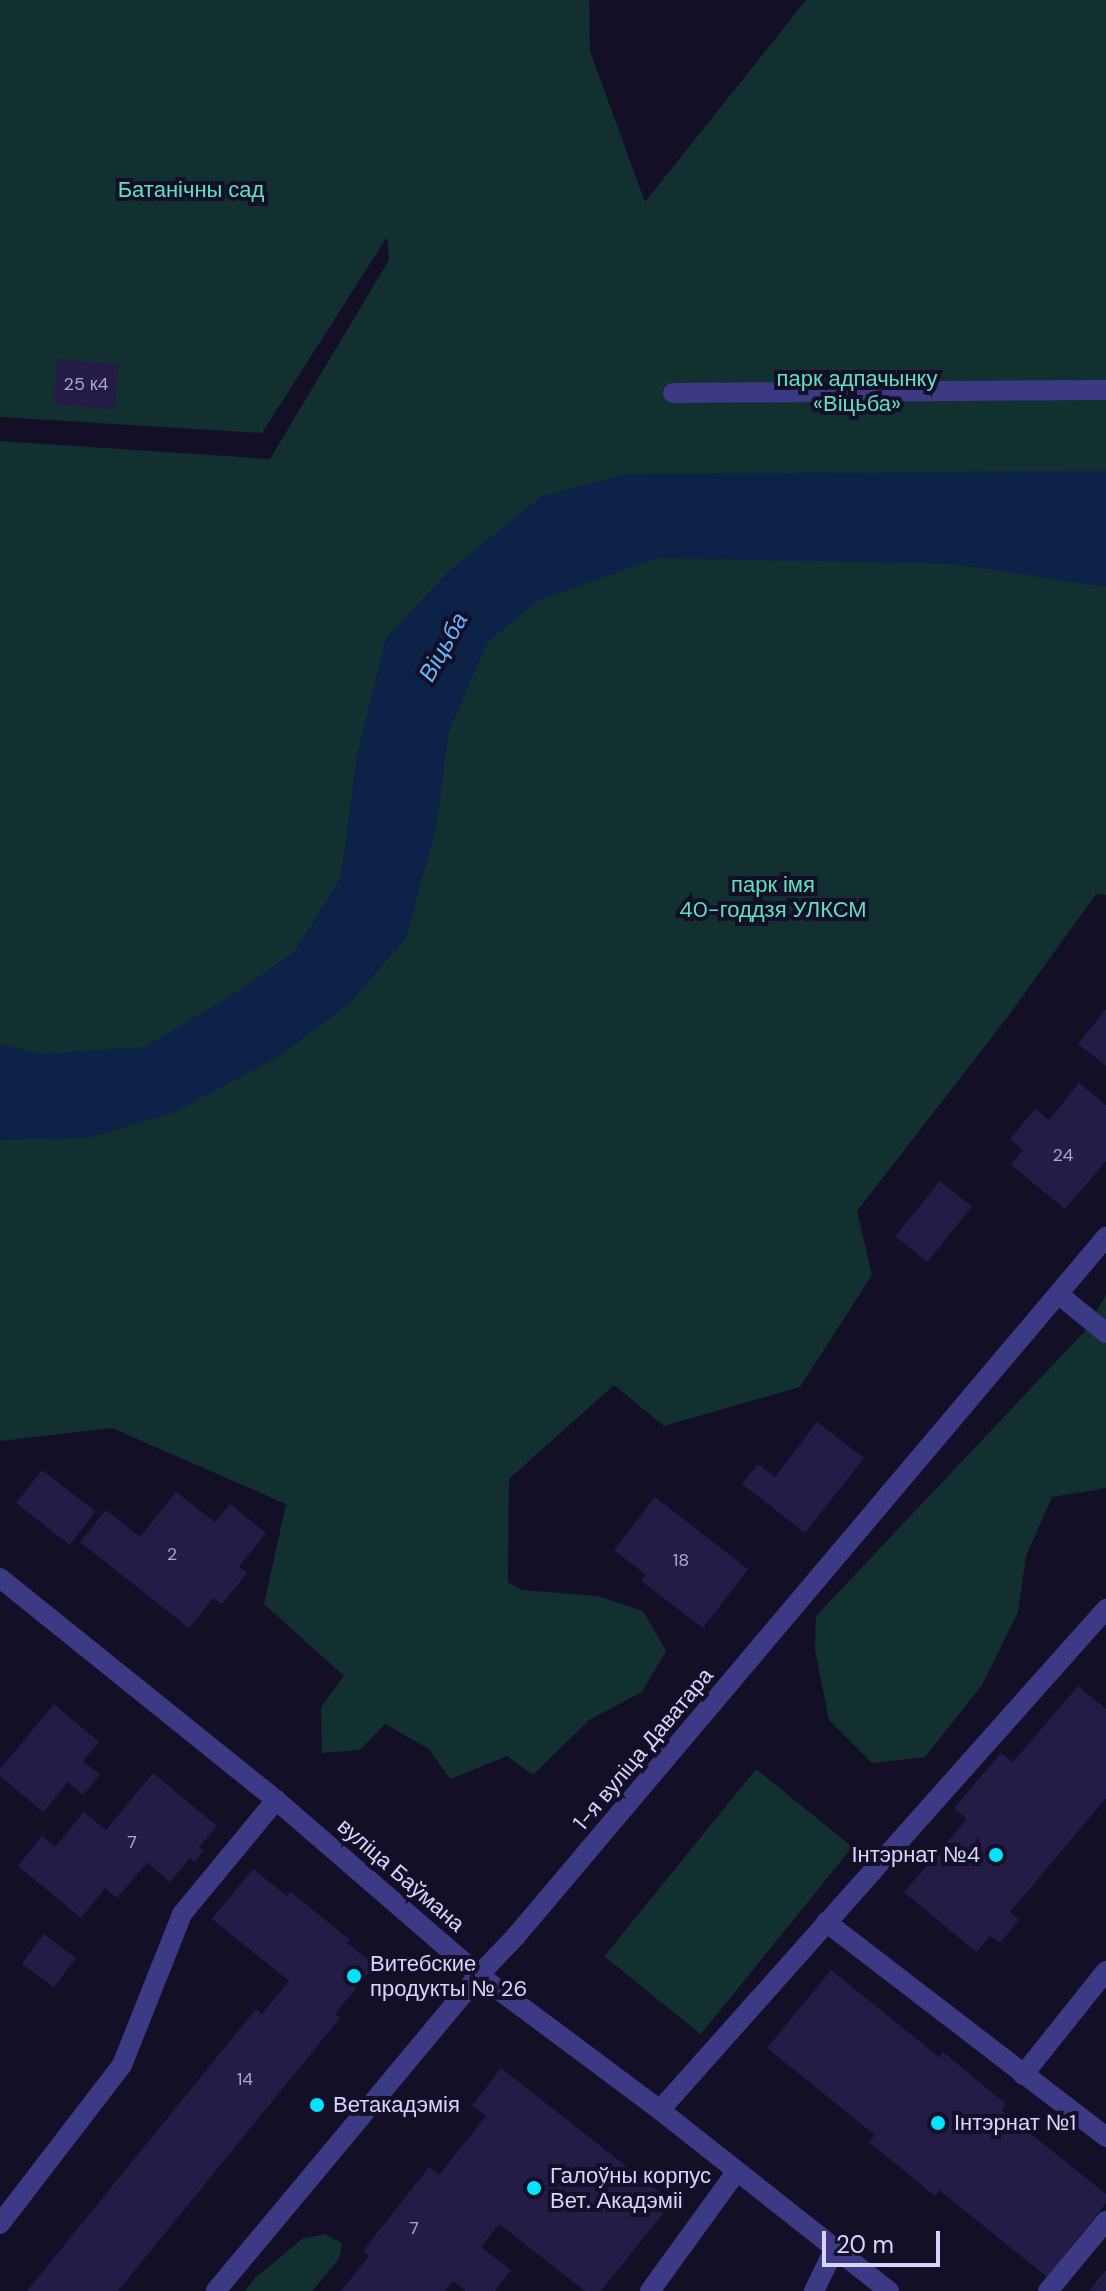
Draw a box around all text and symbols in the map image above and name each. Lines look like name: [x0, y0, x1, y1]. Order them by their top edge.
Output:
park label: Батанічны сад: [118, 177, 264, 203]
park label: парк адпачынку «Віцьба»: [777, 365, 937, 416]
house number: 25 к4: [64, 373, 108, 395]
water label: Віцьба: [412, 607, 474, 687]
park label: парк імя 40-годдзя УЛКСМ: [679, 871, 867, 922]
house number: 24: [1053, 1144, 1073, 1166]
house number: 2: [167, 1543, 177, 1565]
house number: 18: [673, 1549, 689, 1571]
street label: 1-я вуліца Даватара: [567, 1663, 719, 1835]
street label: вуліца Баўмана: [332, 1813, 470, 1937]
house number: 7: [127, 1831, 137, 1853]
place label: Інтэрнат №4: [851, 1842, 980, 1868]
marker: Інтэрнат №4: [987, 1846, 1005, 1864]
place label: Витебские продукты № 26: [370, 1950, 527, 2002]
marker: Витебские продукты № 26: [345, 1967, 363, 1985]
house number: 14: [237, 2068, 253, 2090]
place label: Ветакадэмія: [333, 2092, 460, 2118]
marker: Ветакадэмія: [308, 2096, 326, 2114]
place label: Інтэрнат №1: [954, 2110, 1076, 2136]
marker: Інтэрнат №1: [929, 2114, 947, 2132]
place label: Галоўны корпус Вет. Акадэміі: [550, 2162, 711, 2214]
marker: Галоўны корпус Вет. Акадэміі: [525, 2179, 543, 2197]
scale bar: [826, 2215, 944, 2265]
house number: 7: [409, 2217, 419, 2239]
text: 20 m: [836, 2229, 894, 2260]

